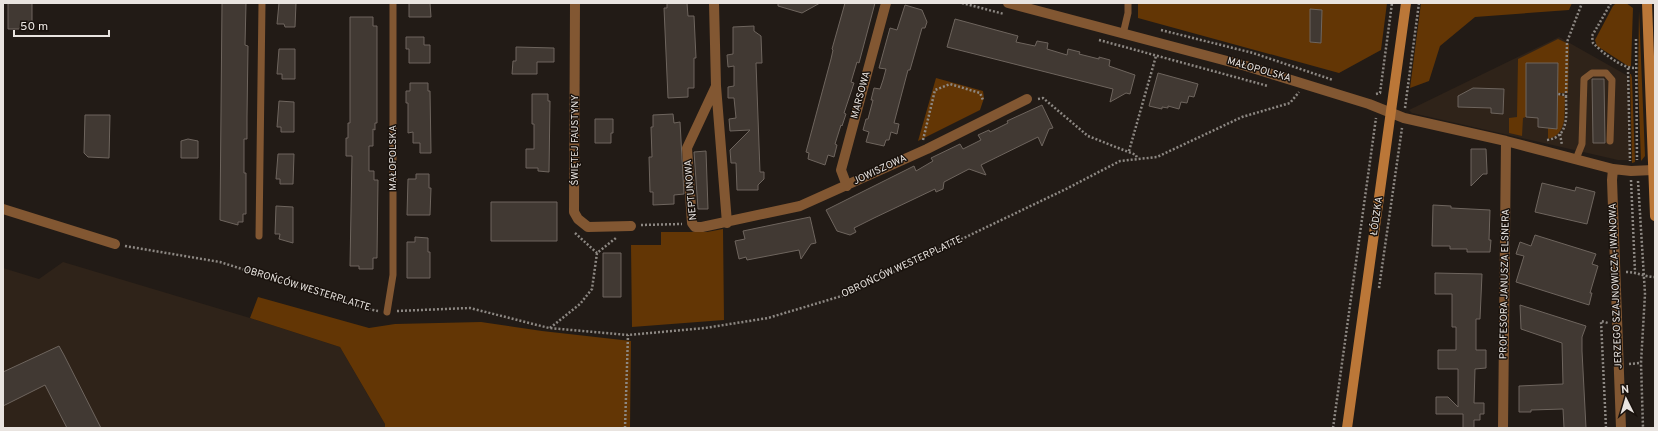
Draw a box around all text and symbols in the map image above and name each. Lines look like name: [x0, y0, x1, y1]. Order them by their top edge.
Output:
scale bar: [14, 12, 109, 38]
text: 50 m: [20, 19, 48, 35]
street label: MAŁOPOLSKA: [1226, 55, 1293, 85]
street label: MARSOWA: [848, 70, 874, 120]
street label: ŚWIĘTEJ FAUSTYNY: [569, 94, 582, 185]
street label: MAŁOPOLSKA: [387, 125, 400, 191]
street label: JOWISZOWA: [851, 152, 909, 188]
street label: NEPTUNOWA: [682, 159, 700, 221]
street label: ŁÓDZKA: [1368, 196, 1386, 236]
street label: JERZEGO SZAJNOWICZA-IWANOWA: [1607, 203, 1625, 369]
street label: PROFESORA JANUSZA ELSNERA: [1497, 208, 1513, 359]
street label: OBROŃCÓW WESTERPLATTE: [839, 233, 965, 301]
street label: OBROŃCÓW WESTERPLATTE: [242, 263, 372, 315]
north arrow: [1606, 379, 1646, 419]
text: N: [1621, 383, 1630, 397]

